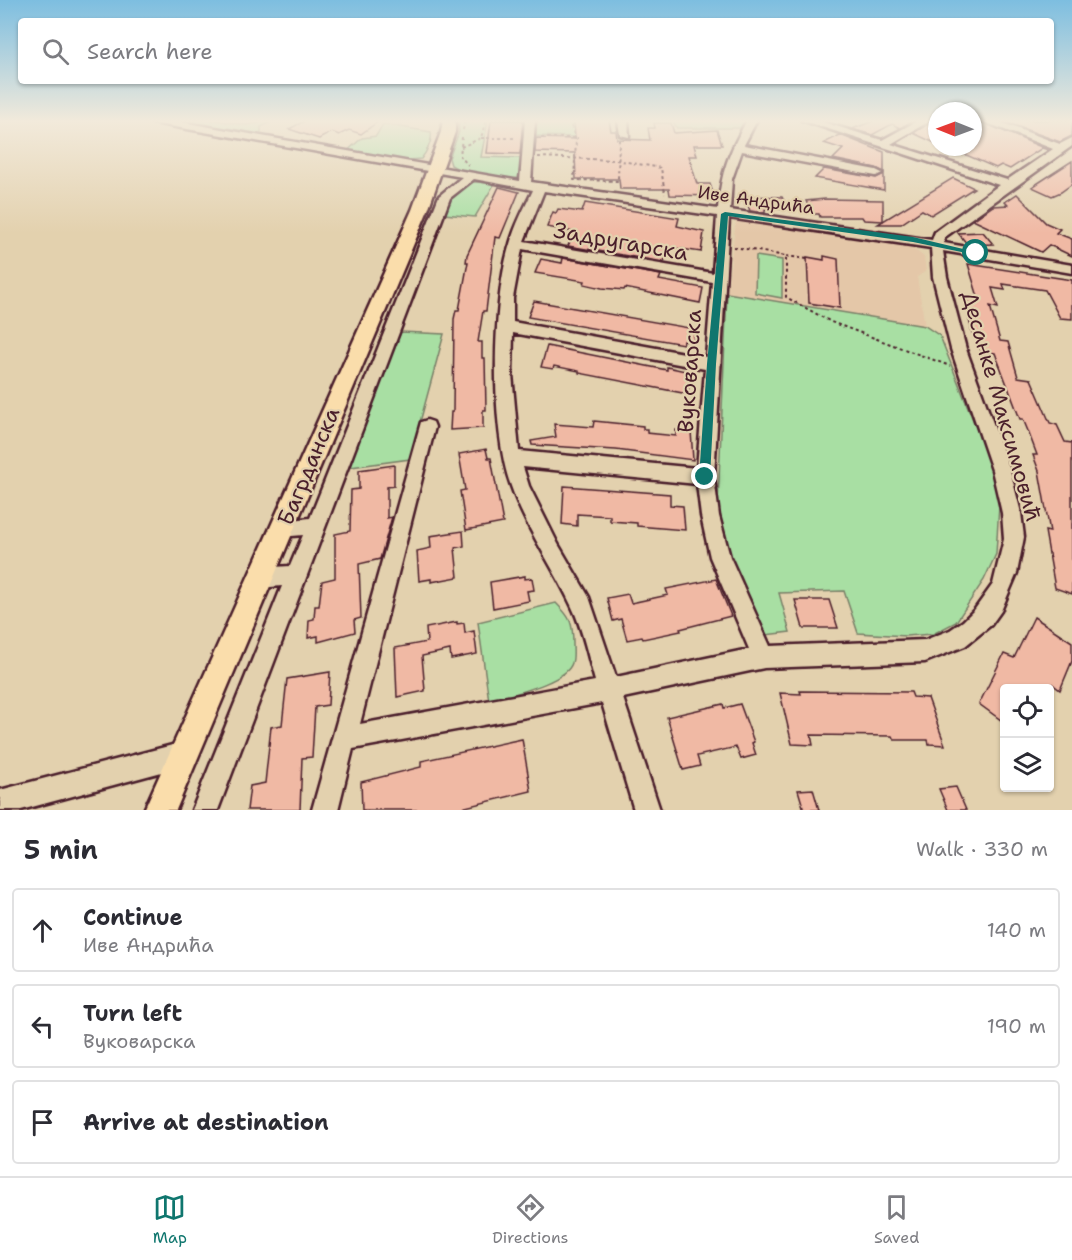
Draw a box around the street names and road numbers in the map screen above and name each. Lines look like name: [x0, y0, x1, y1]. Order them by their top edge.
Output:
street label: Иве Андрића: [696, 180, 816, 220]
street label: Задругарска: [551, 215, 691, 268]
street label: Десанке Максимовић: [955, 287, 1048, 525]
street label: Вуковарска: [671, 308, 708, 434]
street label: Багрданска: [271, 402, 346, 530]

